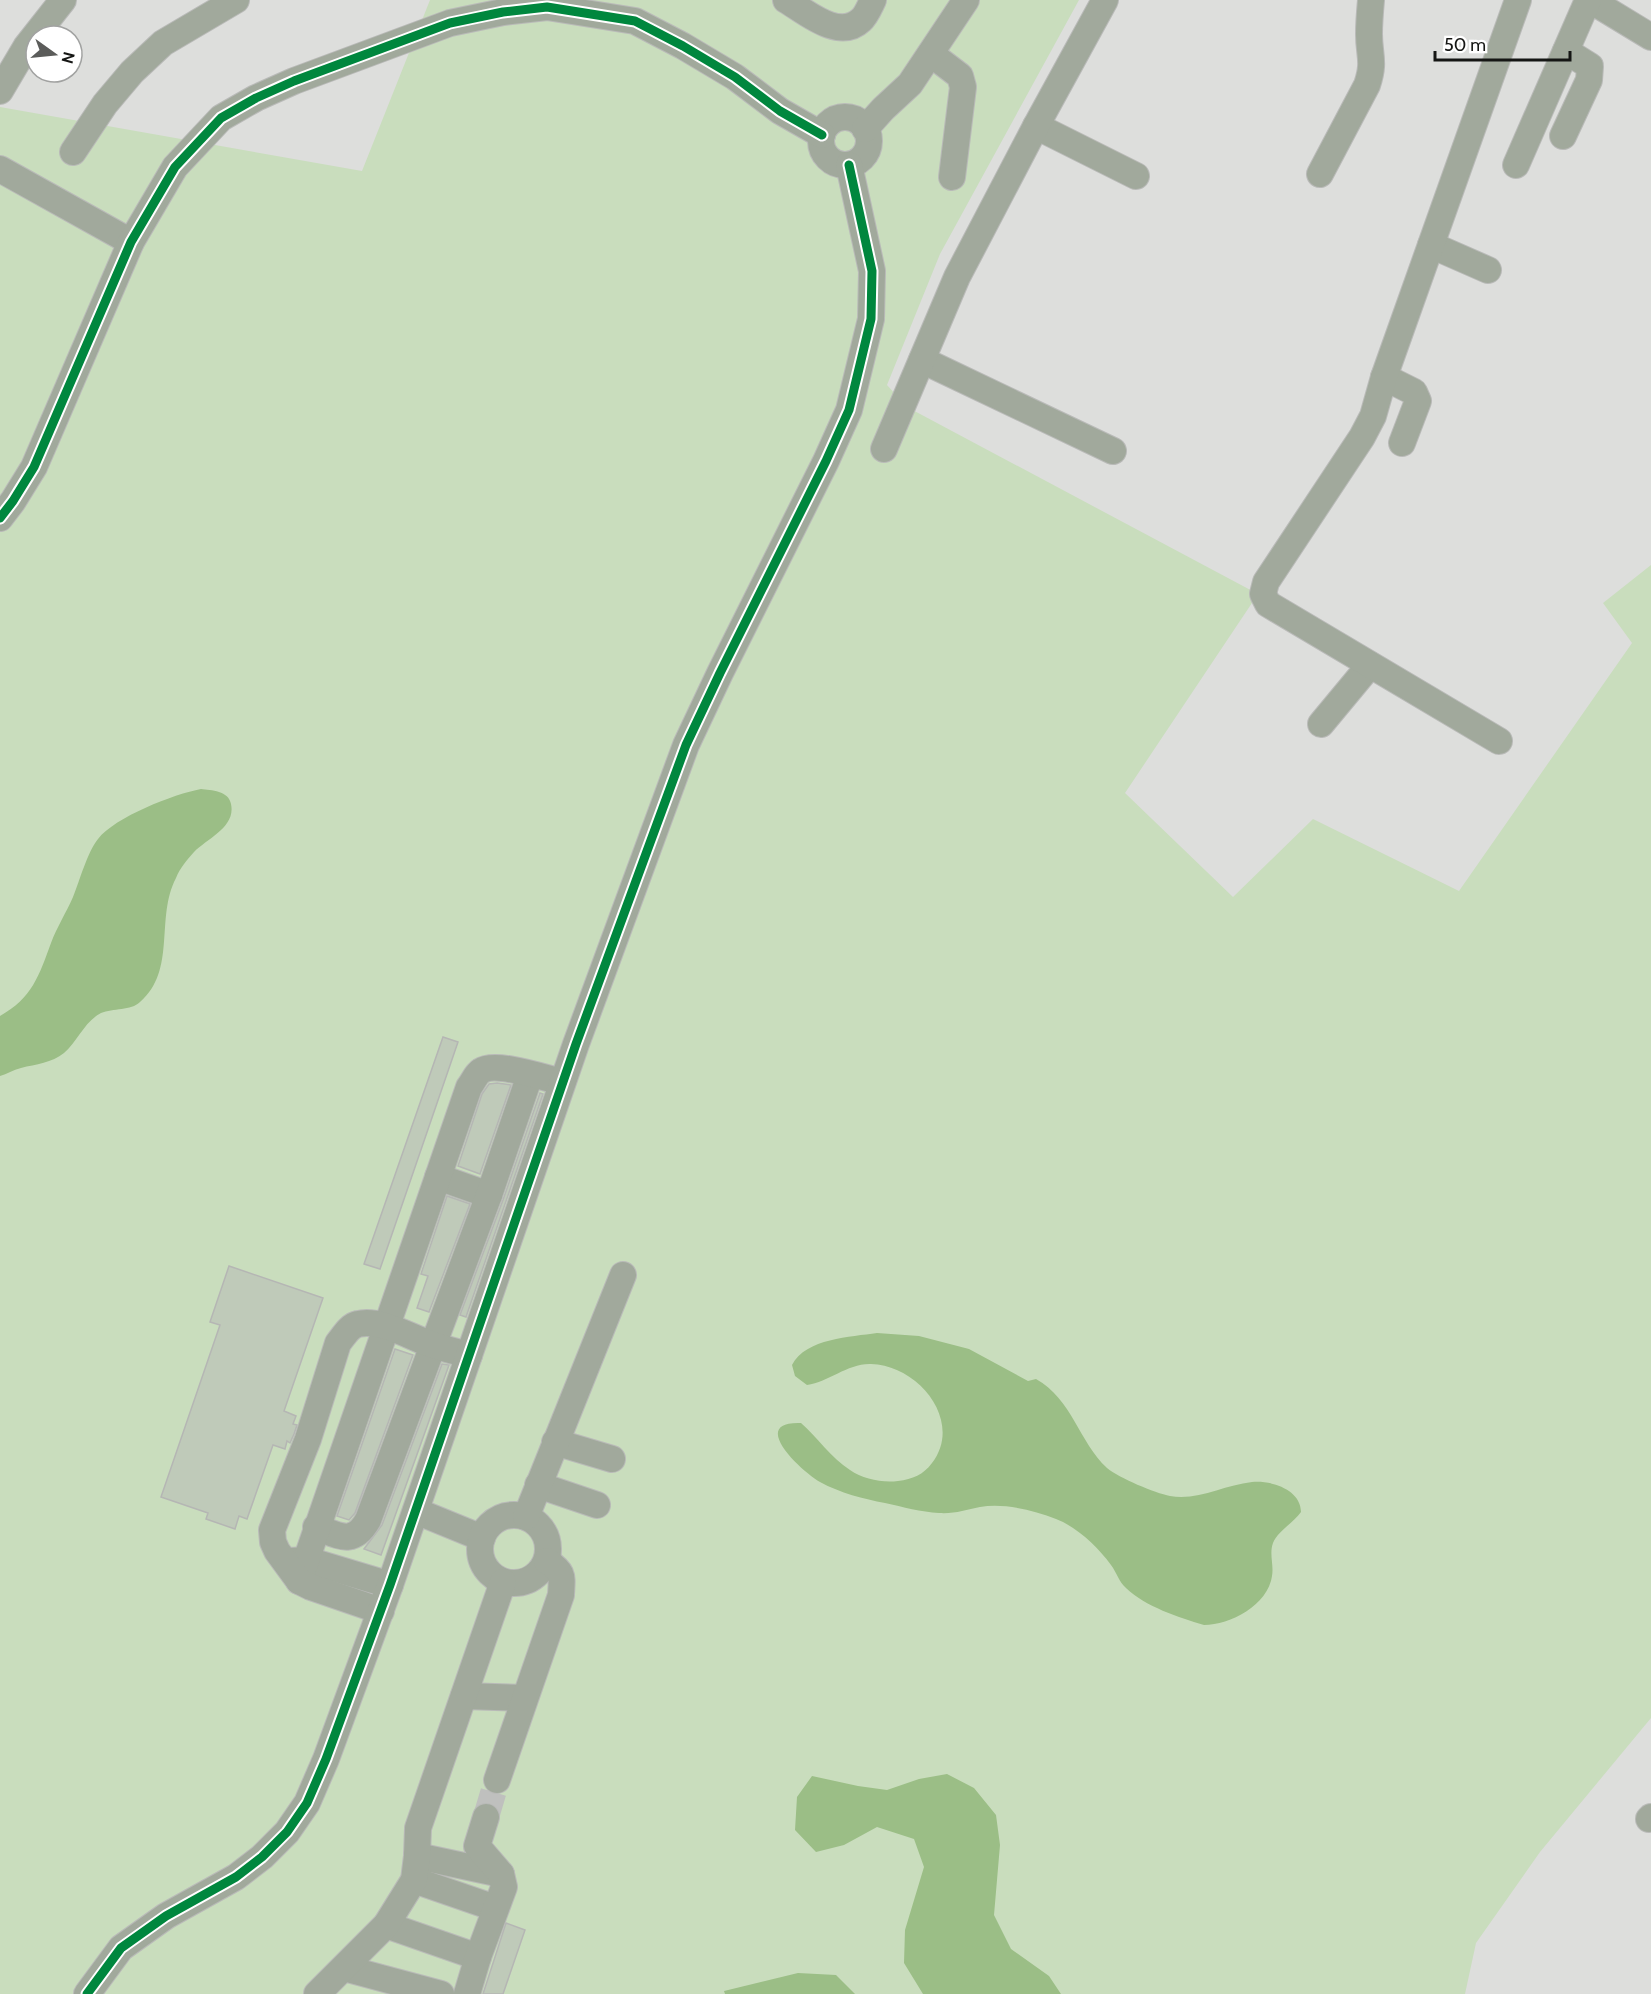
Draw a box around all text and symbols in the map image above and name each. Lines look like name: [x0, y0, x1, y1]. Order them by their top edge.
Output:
north arrow: [24, 24, 84, 84]
scale bar: [1435, 24, 1570, 62]
text: 50 m: [1444, 34, 1486, 56]
text: N: [57, 50, 79, 66]

